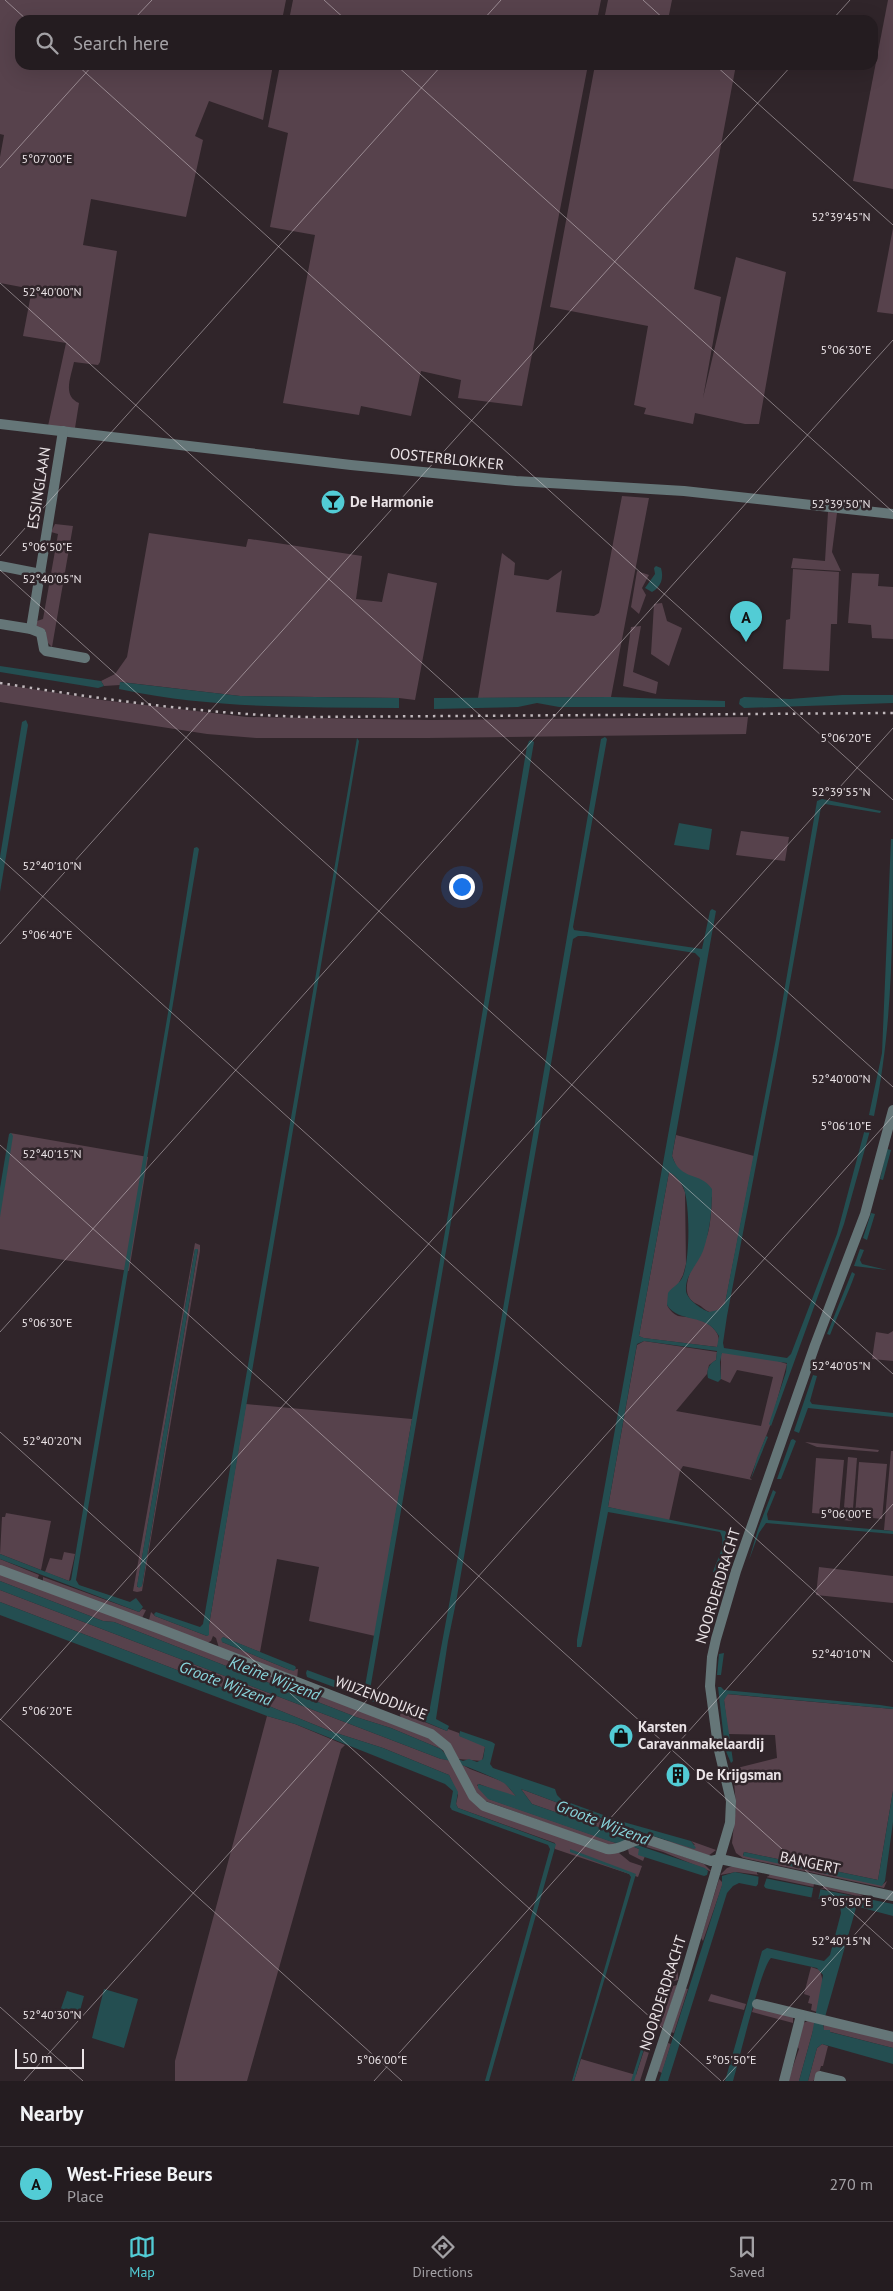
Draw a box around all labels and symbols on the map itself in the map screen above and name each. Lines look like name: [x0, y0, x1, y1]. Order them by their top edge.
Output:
text: 5°07'00"E: [22, 151, 72, 166]
text: 52°39'45"N: [811, 209, 871, 224]
text: 52°40'00"N: [22, 284, 82, 299]
text: 5°06'30"E: [821, 342, 871, 357]
street label: OOSTERBLOKKER: [389, 443, 505, 474]
street label: ESSINGLAAN: [23, 445, 54, 530]
bar icon: De Harmonie: [320, 489, 346, 515]
place label: De Harmonie: [350, 492, 434, 511]
text: 52°39'50"N: [811, 496, 871, 511]
text: 5°06'50"E: [22, 539, 72, 554]
text: 52°40'05"N: [22, 571, 82, 586]
pin: A: [730, 601, 762, 642]
text: 5°06'20"E: [821, 730, 871, 745]
text: 52°39'55"N: [811, 784, 871, 799]
text: 52°40'10"N: [22, 858, 82, 873]
your location: [449, 874, 475, 900]
text: 5°06'40"E: [22, 927, 72, 942]
text: 52°40'00"N: [811, 1071, 871, 1086]
text: 5°06'10"E: [821, 1118, 871, 1133]
text: 52°40'15"N: [22, 1146, 82, 1161]
text: 5°06'30"E: [22, 1315, 72, 1330]
text: 52°40'05"N: [811, 1358, 871, 1373]
text: 52°40'20"N: [22, 1433, 82, 1448]
text: 5°06'00"E: [821, 1506, 871, 1521]
street label: NOORDERDRACHT: [691, 1525, 744, 1646]
text: 52°40'10"N: [811, 1646, 871, 1661]
water label: Kleine Wijzend: [227, 1651, 324, 1705]
water label: Groote Wijzend: [177, 1656, 276, 1710]
street label: WIJZENDDIJKJE: [332, 1671, 430, 1724]
text: 5°06'20"E: [22, 1703, 72, 1718]
place label: Karsten Caravanmakelaardij: [638, 1717, 764, 1753]
shop icon: Karsten Caravanmakelaardij: [608, 1723, 634, 1749]
building icon: De Krijgsman: [665, 1762, 691, 1788]
place label: De Krijgsman: [696, 1765, 782, 1784]
water label: Groote Wijzend: [554, 1795, 653, 1849]
street label: BANGERT: [778, 1847, 843, 1878]
text: 5°05'50"E: [821, 1894, 871, 1909]
street label: NOORDERDRACHT: [635, 1932, 690, 2053]
text: 52°40'15"N: [811, 1933, 871, 1948]
text: 52°40'30"N: [22, 2007, 82, 2022]
scale bar: [15, 2046, 84, 2069]
text: 5°06'00"E: [357, 2052, 407, 2067]
text: 5°05'50"E: [706, 2052, 756, 2067]

